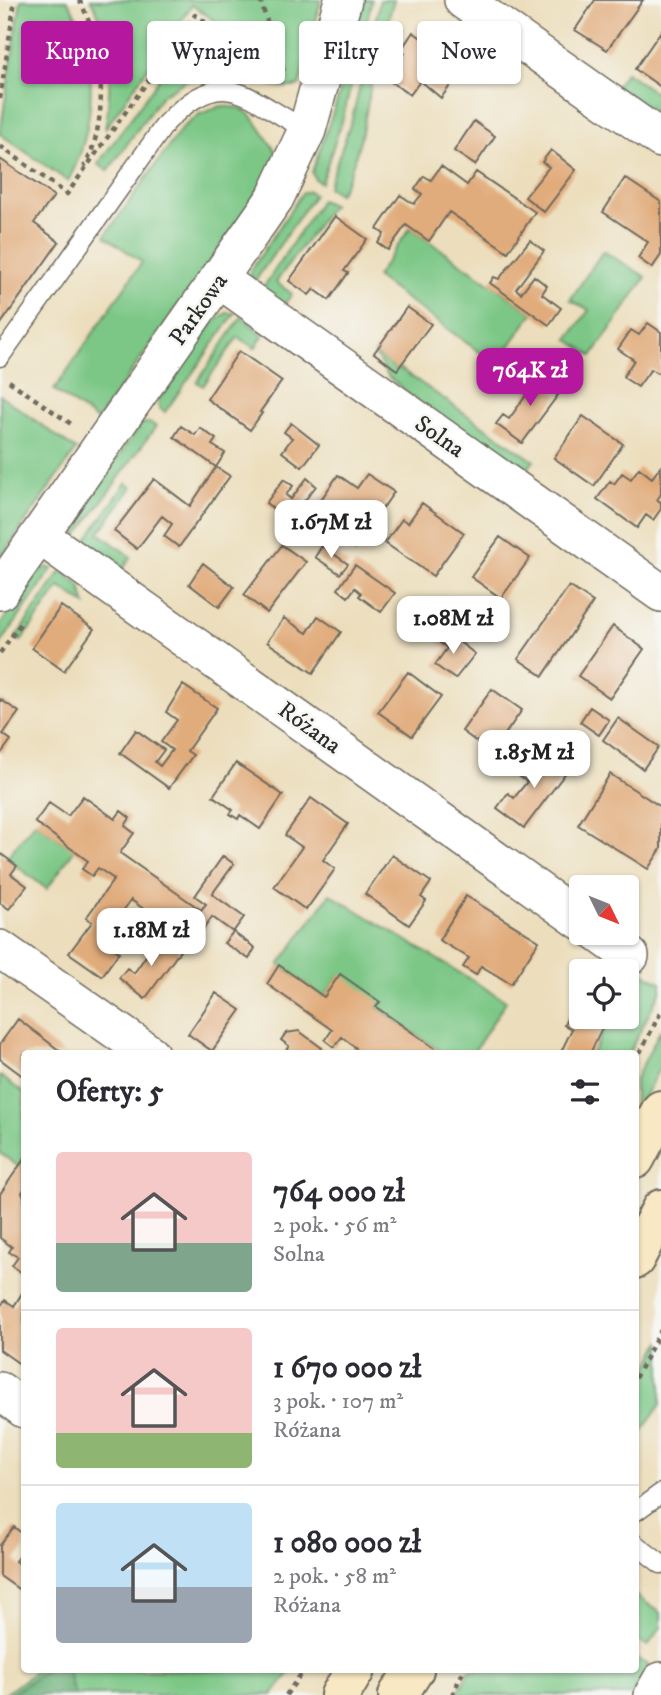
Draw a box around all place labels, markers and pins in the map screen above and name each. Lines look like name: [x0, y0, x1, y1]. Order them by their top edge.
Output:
pin: 764K zł: [465, 348, 595, 408]
pin: 1.67M zł: [259, 500, 403, 560]
pin: 1.08M zł: [381, 596, 525, 656]
pin: 1.85M zł: [462, 730, 606, 790]
pin: 1.18M zł: [79, 908, 223, 968]

